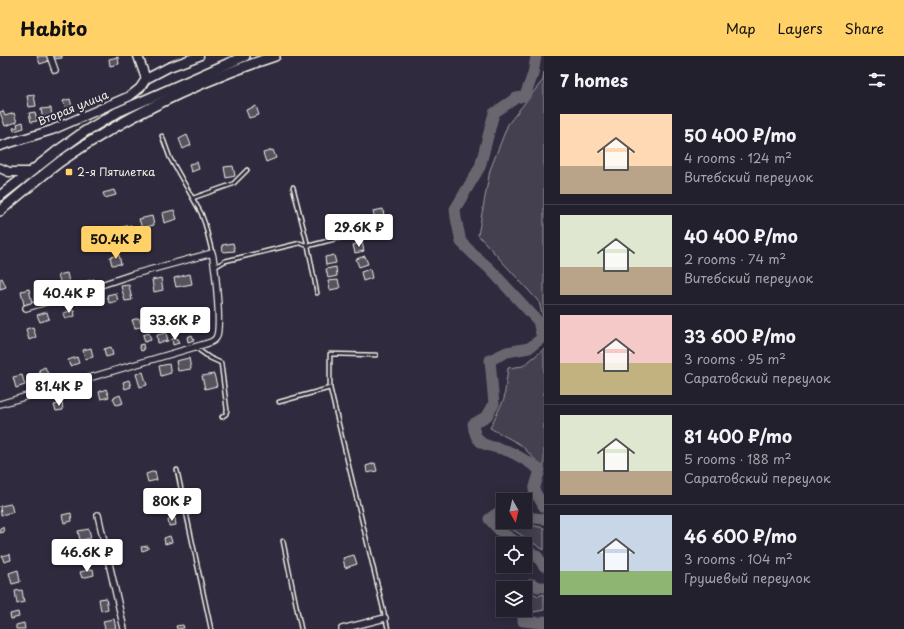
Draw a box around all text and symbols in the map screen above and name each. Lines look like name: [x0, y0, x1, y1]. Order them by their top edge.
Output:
text: Habito: [20, 14, 87, 42]
text: Map: [726, 18, 756, 39]
text: Layers: [778, 18, 823, 39]
text: Share: [845, 18, 884, 39]
text: 7 homes: [560, 67, 628, 93]
icon: filters: [866, 69, 888, 91]
street label: Вторая улица: [35, 86, 111, 129]
text: 50 400 ₽/mo: [684, 122, 796, 148]
icon: home: [592, 130, 640, 178]
text: 4 rooms · 124 m²: [684, 148, 792, 167]
place label: 2-я Пятилетка: [77, 163, 155, 180]
marker: 2-я Пятилетка: [64, 167, 74, 177]
text: Витебский переулок: [684, 167, 813, 186]
pin: 29.6K ₽: [322, 214, 396, 248]
text: 29.6K ₽: [334, 217, 384, 236]
text: 40 400 ₽/mo: [684, 223, 798, 249]
pin: 50.4K ₽: [79, 226, 153, 260]
text: 50.4K ₽: [90, 229, 142, 248]
icon: home: [592, 231, 640, 279]
text: 2 rooms · 74 m²: [684, 249, 786, 268]
text: Витебский переулок: [684, 268, 813, 287]
pin: 40.4K ₽: [32, 280, 106, 314]
text: 40.4K ₽: [43, 283, 95, 302]
pin: 33.6K ₽: [138, 307, 212, 341]
text: 33.6K ₽: [149, 310, 201, 329]
text: 33 600 ₽/mo: [684, 323, 796, 349]
icon: home: [592, 331, 640, 379]
text: 3 rooms · 95 m²: [684, 349, 786, 368]
text: Саратовский переулок: [684, 368, 831, 387]
pin: 81.4K ₽: [22, 373, 96, 407]
text: 81.4K ₽: [35, 376, 83, 395]
text: 81 400 ₽/mo: [684, 423, 792, 449]
icon: home: [592, 431, 640, 479]
text: 5 rooms · 188 m²: [684, 449, 792, 468]
text: Саратовский переулок: [684, 468, 831, 487]
pin: 80K ₽: [144, 488, 200, 522]
text: 80K ₽: [152, 491, 192, 510]
north arrow: [496, 493, 532, 529]
map controls: [496, 493, 532, 617]
text: 46 600 ₽/mo: [684, 523, 797, 549]
icon: home: [592, 531, 640, 579]
button: locate: [496, 537, 532, 573]
pin: 46.6K ₽: [50, 539, 124, 573]
text: 46.6K ₽: [61, 542, 113, 561]
text: 3 rooms · 104 m²: [684, 549, 793, 568]
text: Грушевый переулок: [684, 568, 811, 587]
button: layers: [496, 581, 532, 617]

